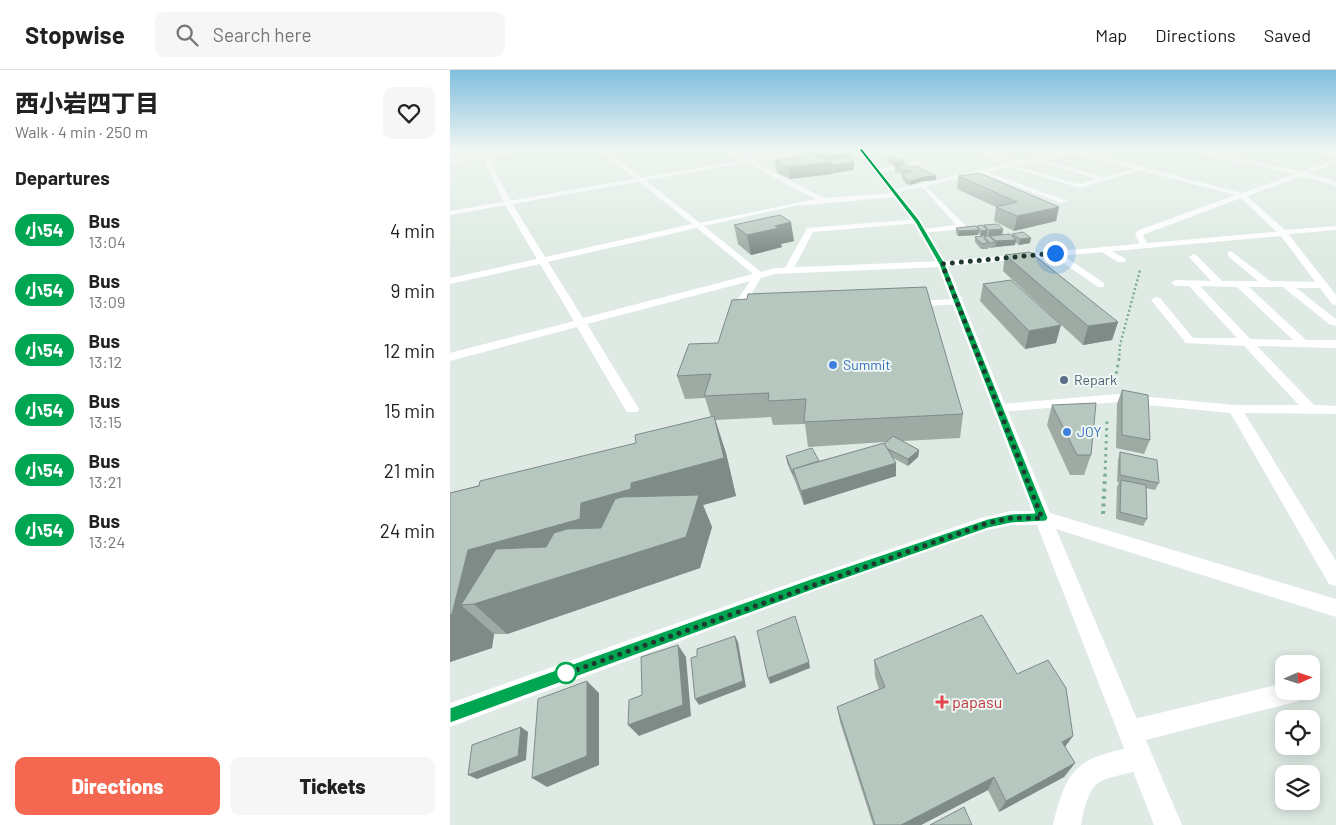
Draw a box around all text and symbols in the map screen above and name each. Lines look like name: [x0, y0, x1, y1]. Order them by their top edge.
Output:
search box: [155, 12, 505, 57]
text: Stopwise: [25, 20, 125, 49]
icon: search: [173, 21, 201, 49]
text: Search here: [213, 23, 312, 46]
text: Map: [1095, 24, 1127, 46]
text: Directions: [1155, 24, 1236, 46]
text: Saved: [1264, 24, 1311, 46]
button: heart: [383, 87, 435, 139]
text: 西小岩四丁目: [15, 88, 159, 117]
text: Walk · 4 min · 250 m: [15, 122, 148, 141]
text: Departures: [15, 166, 110, 189]
text: Bus: [89, 209, 120, 232]
text: 小54: [25, 219, 64, 241]
text: 4 min: [390, 219, 435, 242]
text: 13:04: [89, 232, 126, 251]
your location: [1043, 241, 1068, 266]
text: Bus: [89, 269, 120, 292]
text: 小54: [25, 279, 64, 301]
text: 9 min: [391, 279, 435, 302]
text: 13:09: [89, 292, 125, 311]
text: Bus: [89, 329, 120, 352]
text: 小54: [25, 339, 64, 361]
text: 12 min: [384, 339, 435, 362]
text: 13:12: [89, 352, 122, 371]
place label: Summit: [843, 356, 891, 373]
marker: Summit: [827, 359, 839, 371]
place label: Repark: [1074, 371, 1117, 388]
marker: Repark: [1058, 374, 1070, 386]
text: Bus: [89, 389, 120, 412]
text: 小54: [25, 399, 64, 421]
text: 15 min: [384, 399, 435, 422]
text: 13:15: [89, 412, 122, 431]
place label: JOY: [1077, 423, 1101, 440]
marker: JOY: [1061, 426, 1073, 438]
text: Bus: [89, 449, 120, 472]
text: 小54: [25, 459, 64, 481]
text: 21 min: [384, 459, 435, 482]
text: 13:21: [89, 472, 122, 491]
text: Bus: [89, 509, 120, 532]
text: 小54: [25, 519, 64, 541]
text: 24 min: [380, 519, 435, 542]
text: 13:24: [89, 532, 125, 551]
north arrow: [1275, 655, 1320, 700]
map controls: [1275, 655, 1320, 810]
unlabelled marker: [555, 662, 577, 684]
place label: papasu: [952, 692, 1002, 711]
marker: papasu: [936, 696, 948, 708]
button: locate: [1275, 710, 1320, 755]
button: Directions: [15, 757, 220, 815]
button: Tickets: [230, 757, 435, 815]
button: layers: [1275, 765, 1320, 810]

